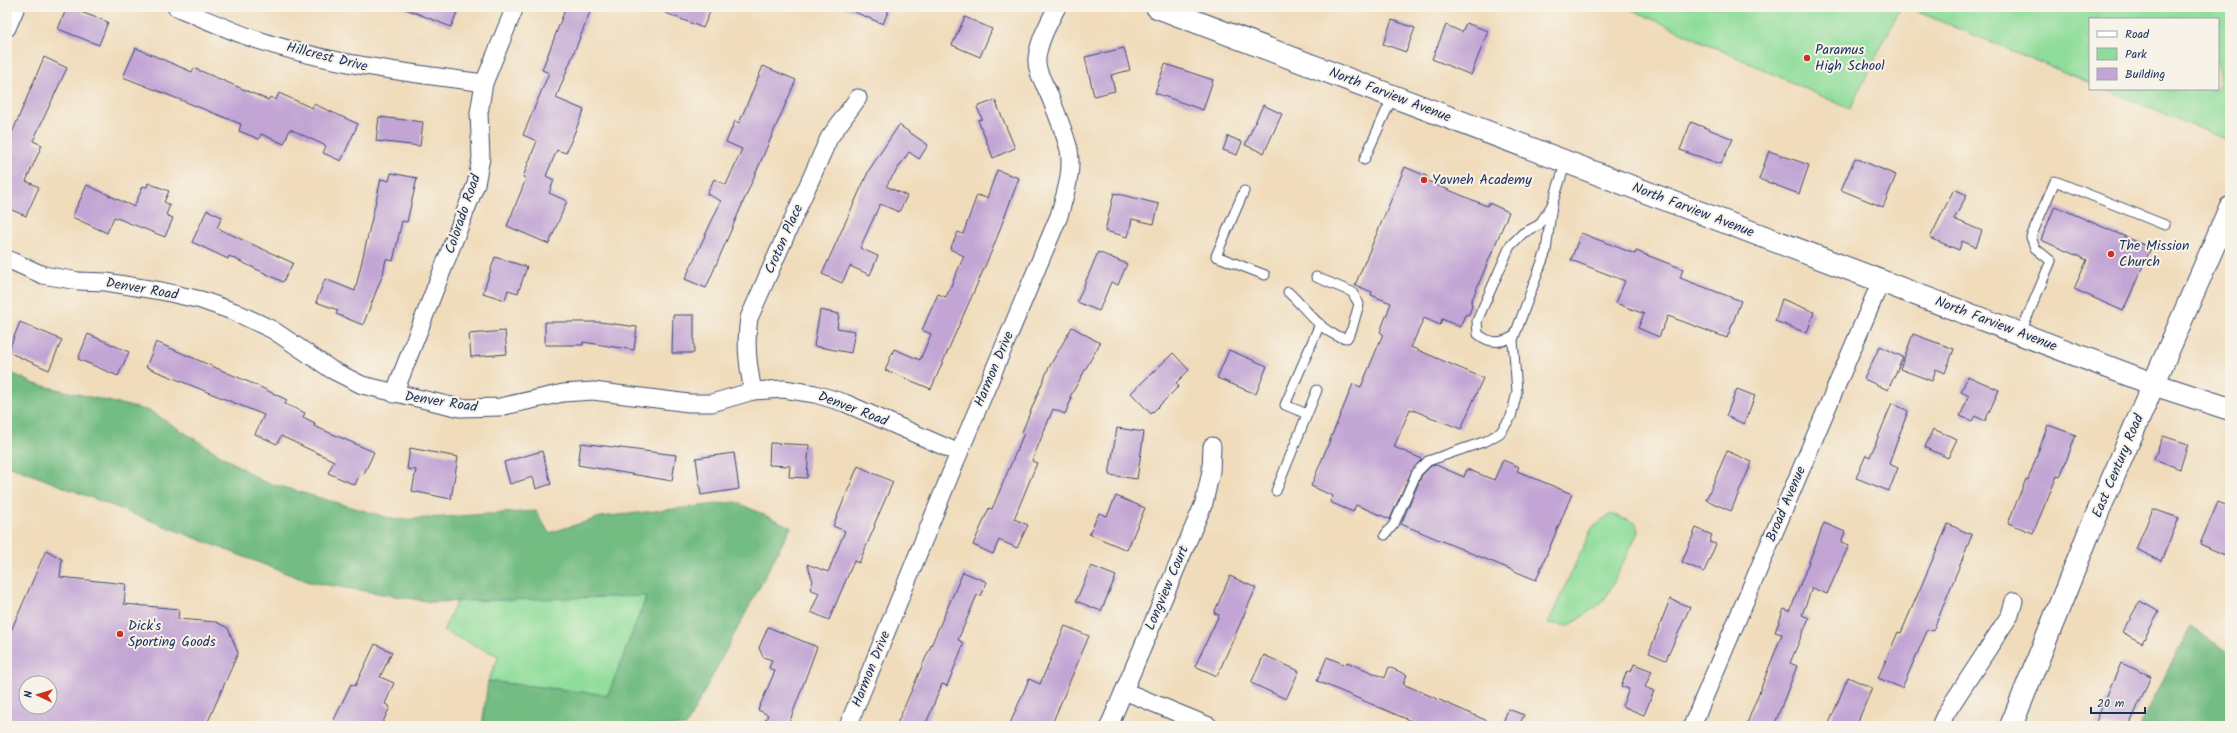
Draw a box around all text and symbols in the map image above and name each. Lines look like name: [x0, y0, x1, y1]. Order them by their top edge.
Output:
legend: [2089, 18, 2219, 90]
text: Road: [2125, 25, 2150, 44]
street label: Hillcrest Drive: [284, 36, 371, 78]
place label: Paramus High School: [1815, 39, 1885, 77]
text: Park: [2125, 45, 2147, 64]
marker: Paramus High School: [1802, 53, 1812, 63]
street label: North Farview Avenue: [1326, 62, 1455, 129]
text: Building: [2125, 65, 2165, 84]
place label: Yavneh Academy: [1432, 169, 1532, 191]
street label: Colorado Road: [439, 170, 487, 257]
marker: Yavneh Academy: [1419, 175, 1429, 185]
street label: North Farview Avenue: [1629, 177, 1758, 244]
street label: Croton Place: [759, 200, 809, 277]
place label: The Mission Church: [2119, 235, 2189, 273]
marker: The Mission Church: [2106, 249, 2116, 259]
street label: Denver Road: [104, 272, 181, 306]
street label: North Farview Avenue: [1932, 291, 2061, 358]
street label: Harmon Drive: [968, 327, 1020, 410]
street label: Denver Road: [403, 385, 480, 419]
street label: Denver Road: [815, 386, 892, 433]
street label: East Century Road: [2086, 410, 2150, 521]
street label: Broad Avenue: [1760, 462, 1812, 545]
street label: Longview Court: [1139, 542, 1195, 634]
place label: Dick's Sporting Goods: [128, 615, 216, 653]
street label: Harmon Drive: [846, 627, 897, 710]
marker: Dick's Sporting Goods: [115, 629, 125, 639]
north arrow: [18, 675, 58, 715]
scale bar: [2091, 689, 2145, 715]
text: N: [20, 690, 38, 698]
text: 20 m: [2097, 694, 2125, 713]

